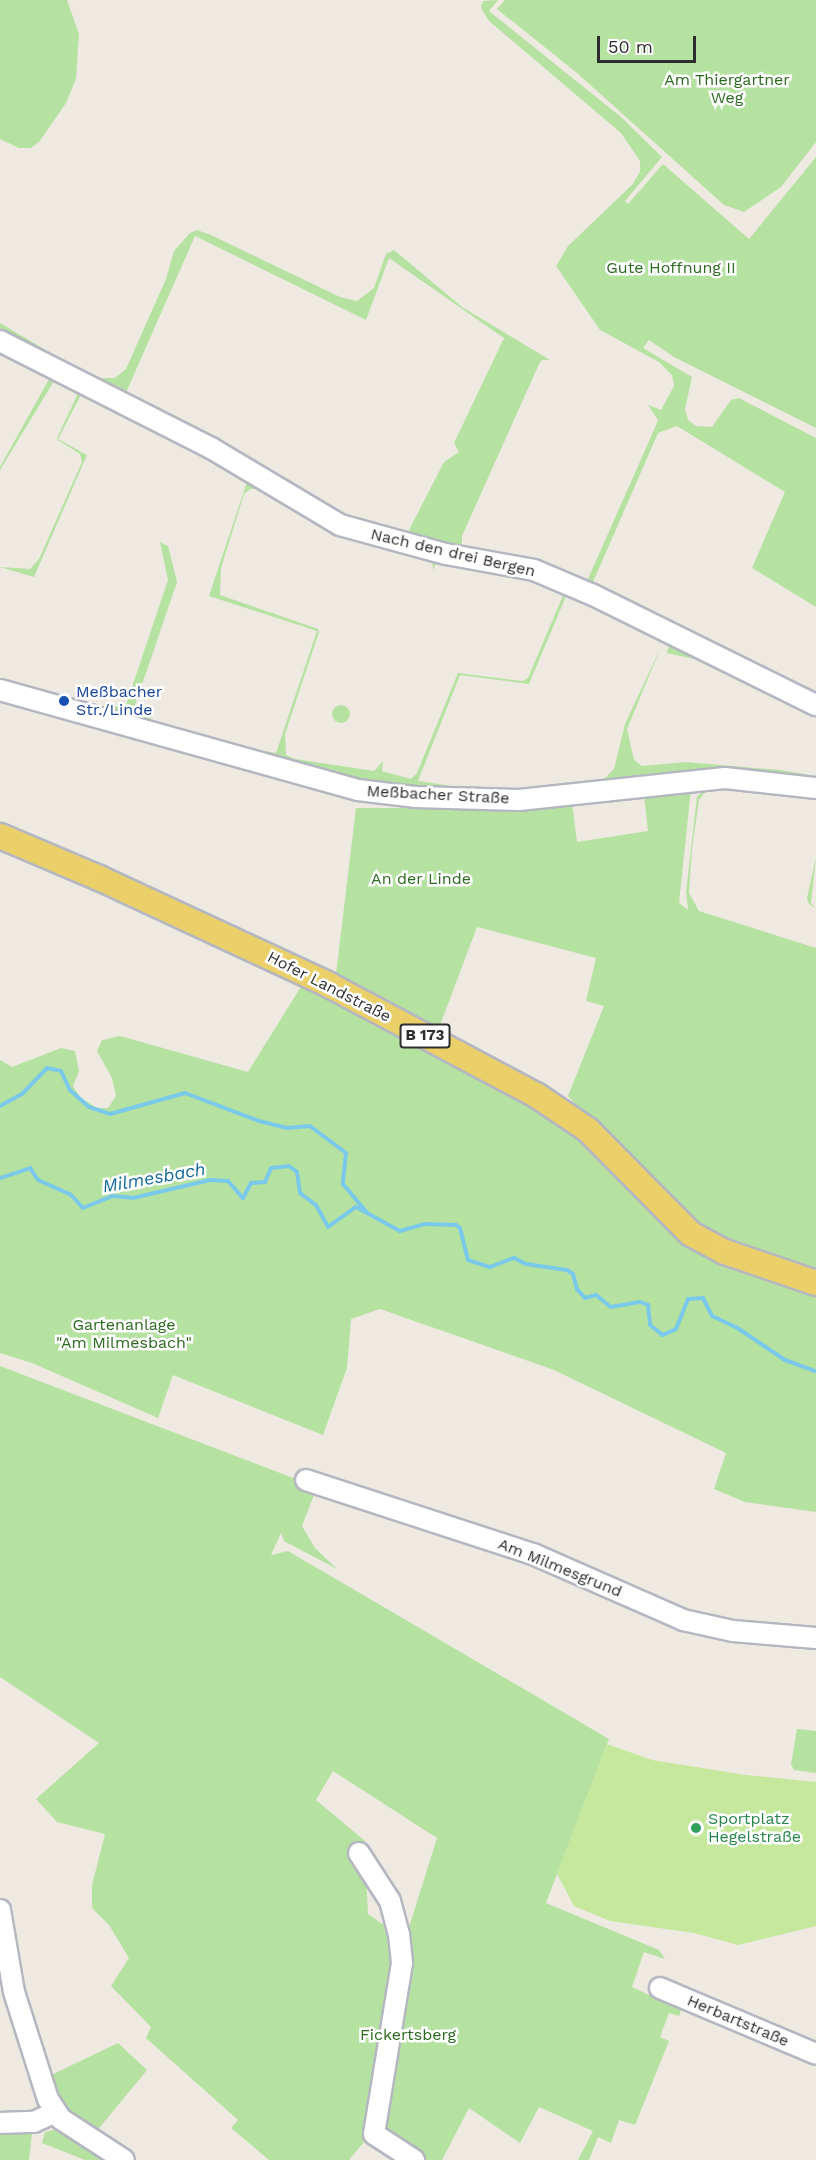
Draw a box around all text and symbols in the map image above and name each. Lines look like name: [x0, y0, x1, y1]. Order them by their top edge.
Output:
scale bar: [600, 24, 699, 62]
text: 50 m: [608, 36, 653, 57]
park label: Am Thiergartner Weg: [664, 70, 790, 108]
park label: Gute Hoffnung II: [606, 258, 736, 278]
street label: Nach den drei Bergen: [369, 525, 537, 581]
place label: Meßbacher Str./Linde: [76, 682, 162, 720]
marker: Meßbacher Str./Linde: [57, 694, 71, 708]
street label: Meßbacher Straße: [366, 782, 510, 808]
park label: An der Linde: [371, 869, 471, 889]
street label: Hofer Landstraße: [264, 947, 394, 1027]
road number: B 173: [398, 1024, 452, 1048]
water label: Milmesbach: [101, 1158, 207, 1198]
park label: Gartenanlage "Am Milmesbach": [56, 1315, 192, 1353]
street label: Am Milmesgrund: [495, 1534, 625, 1602]
place label: Sportplatz Hegelstraße: [708, 1809, 801, 1847]
marker: Sportplatz Hegelstraße: [689, 1821, 703, 1835]
street label: Herbartstraße: [684, 1991, 792, 2051]
park label: Fickertsberg: [360, 2025, 456, 2045]

